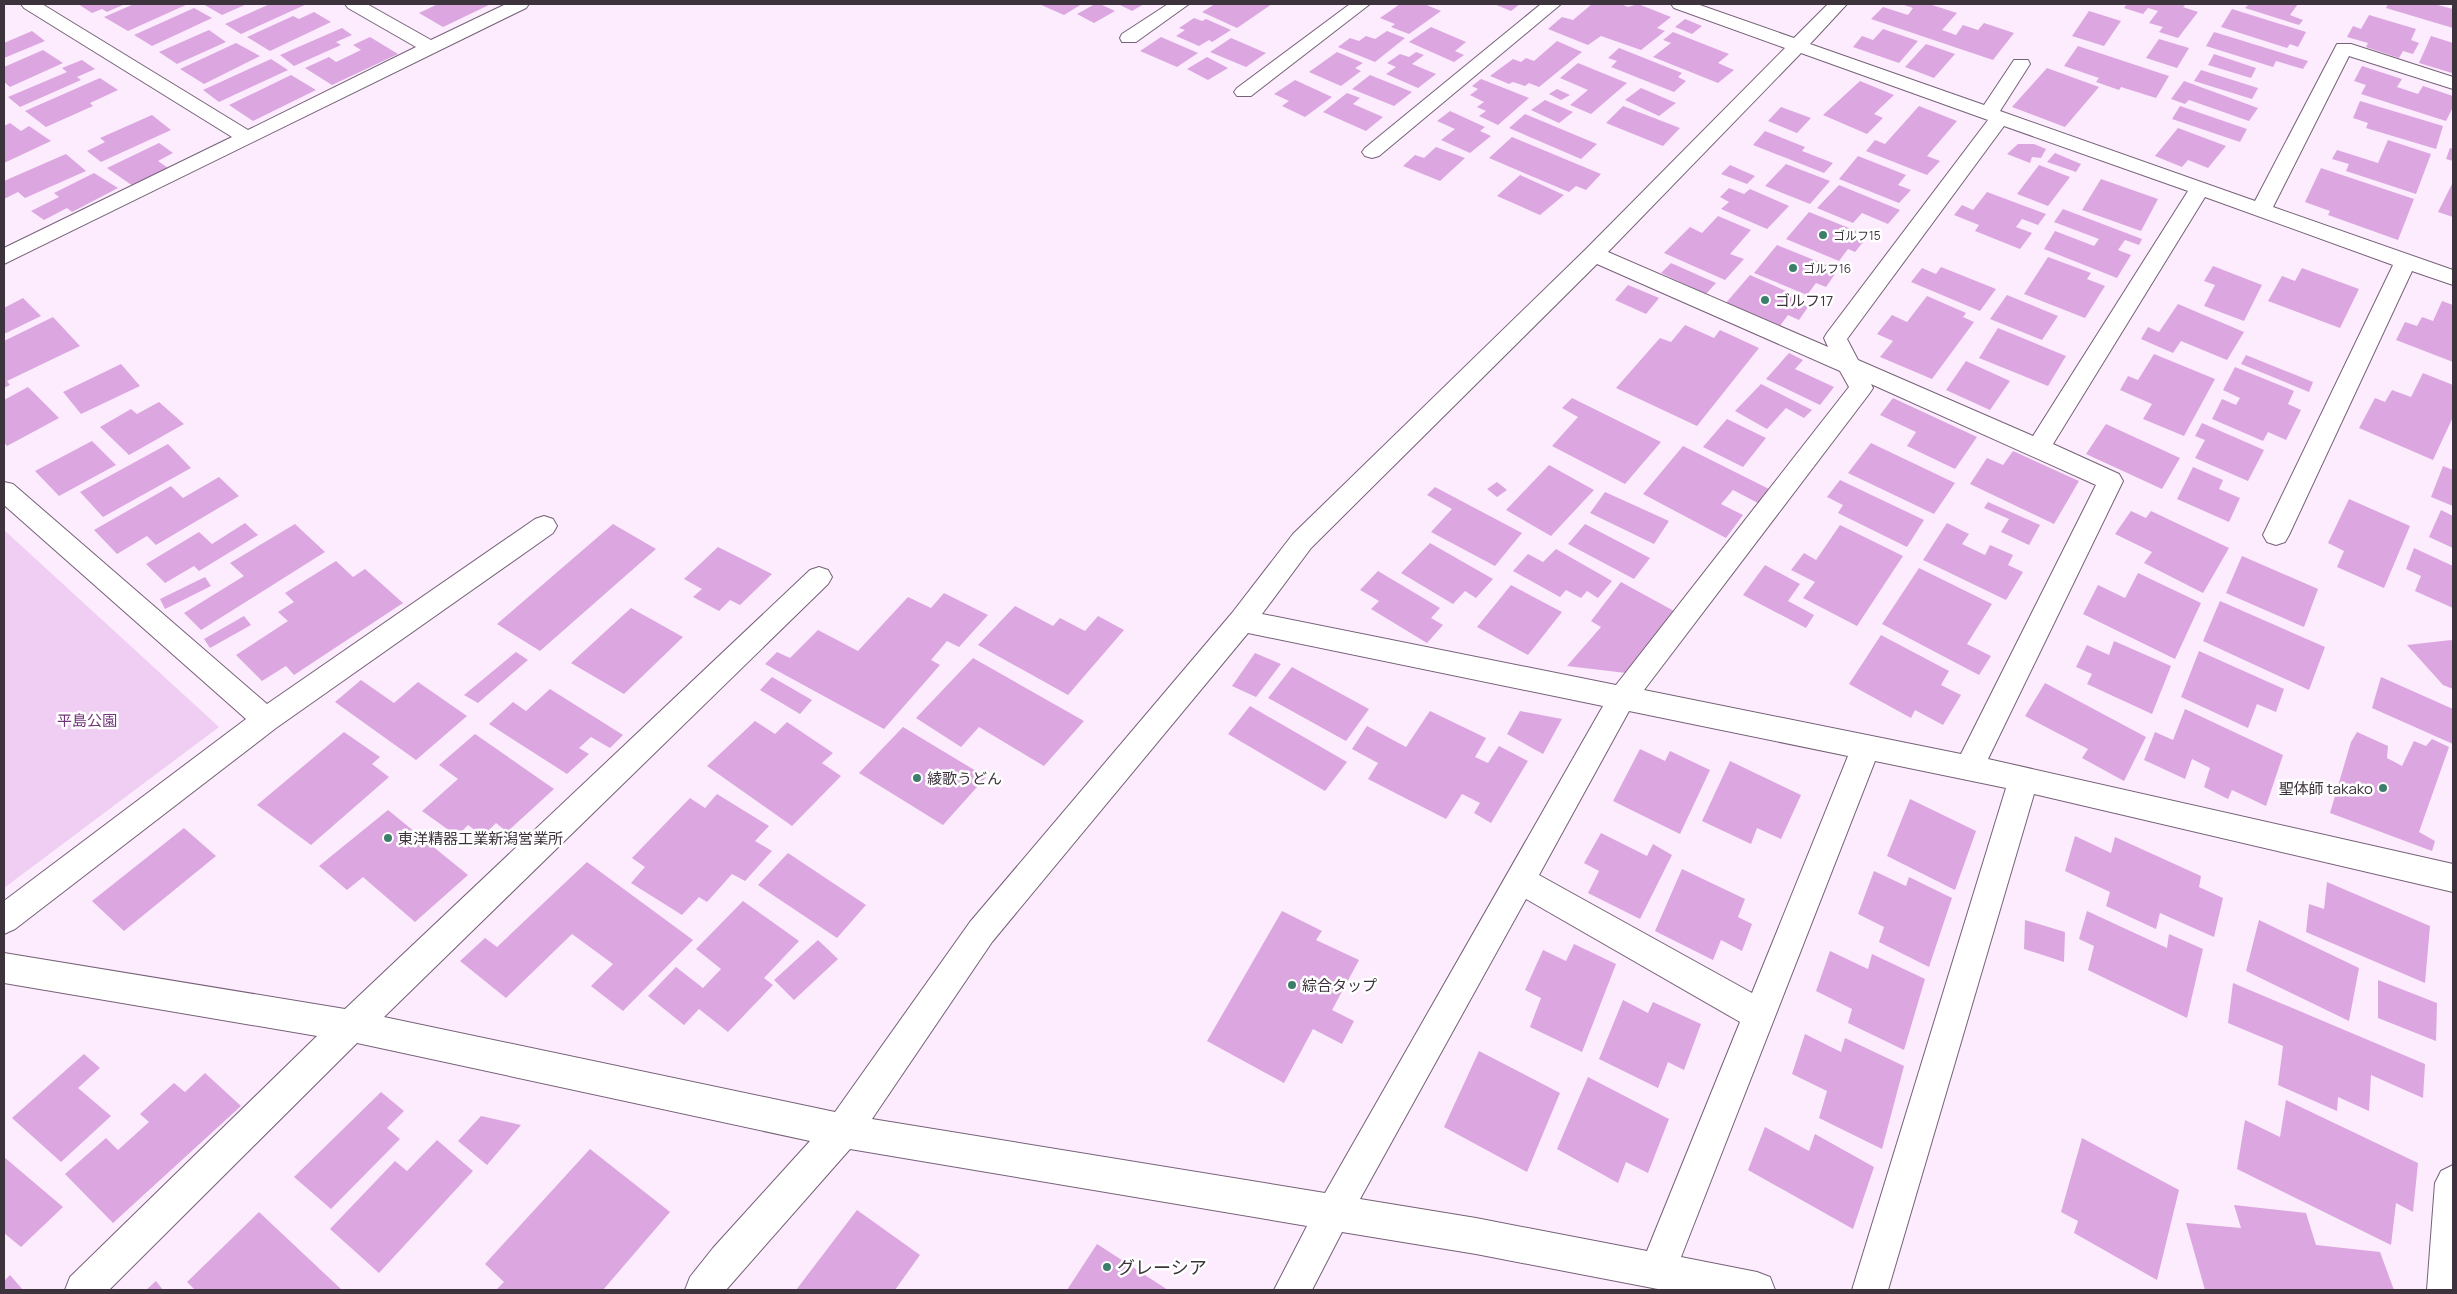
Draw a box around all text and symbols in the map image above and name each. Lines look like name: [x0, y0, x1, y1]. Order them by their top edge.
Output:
place label: ゴルフ15: [1833, 227, 1881, 244]
marker: ゴルフ15: [1817, 229, 1829, 241]
place label: ゴルフ16: [1803, 260, 1851, 277]
marker: ゴルフ16: [1787, 262, 1799, 274]
place label: ゴルフ17: [1775, 290, 1833, 311]
marker: ゴルフ17: [1759, 294, 1771, 306]
park label: 平島公園: [57, 710, 117, 731]
place label: 綾歌うどん: [927, 768, 1002, 789]
marker: 綾歌うどん: [911, 772, 923, 784]
place label: 聖体師 takako: [2279, 778, 2373, 799]
marker: 聖体師 takako: [2377, 782, 2389, 794]
place label: 東洋精器工業新潟営業所: [398, 828, 563, 849]
marker: 東洋精器工業新潟営業所: [382, 832, 394, 844]
place label: 綜合タップ: [1302, 975, 1377, 996]
marker: 綜合タップ: [1286, 979, 1298, 991]
place label: グレーシア: [1117, 1255, 1207, 1279]
marker: グレーシア: [1101, 1261, 1113, 1273]

